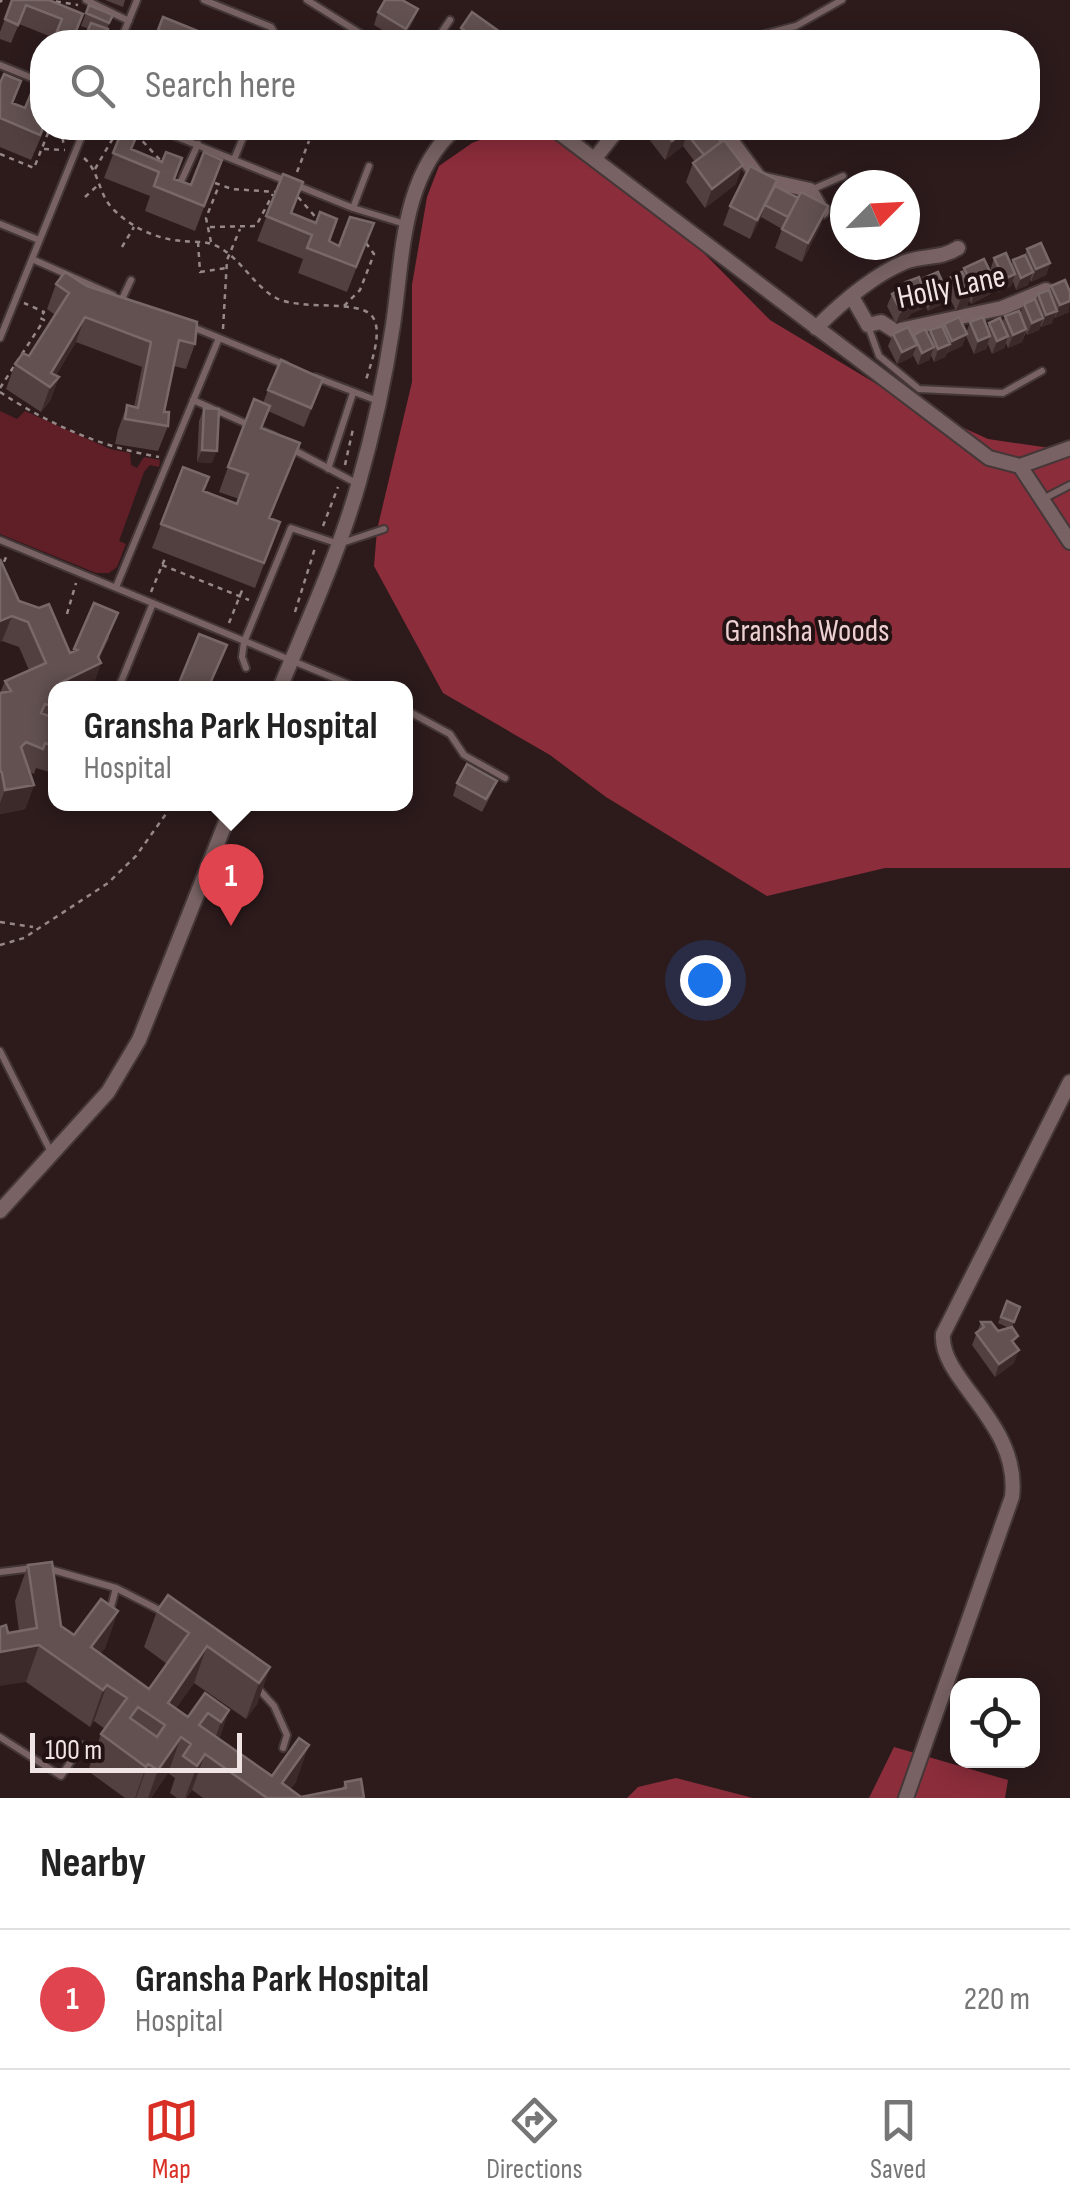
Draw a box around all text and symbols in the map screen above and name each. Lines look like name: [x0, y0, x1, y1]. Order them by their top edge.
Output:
search box: [30, 30, 1040, 140]
icon: search: [65, 58, 120, 113]
text: Search here: [145, 63, 296, 108]
north arrow: [830, 170, 920, 260]
street label: Holly Lane: [894, 257, 1009, 318]
park label: Gransha Woods: [725, 612, 890, 651]
popup: [48, 681, 413, 811]
text: Gransha Park Hospital: [84, 704, 378, 749]
text: Hospital: [84, 749, 172, 788]
pin: 1: [198, 844, 264, 926]
your location: [680, 955, 731, 1006]
map controls: [950, 1678, 1040, 1768]
button: locate: [950, 1678, 1040, 1768]
scale bar: [30, 1728, 242, 1772]
text: 100 m: [45, 1734, 102, 1767]
text: Nearby: [40, 1838, 146, 1889]
text: Gransha Park Hospital: [135, 1957, 429, 2002]
text: 1: [66, 1980, 79, 2019]
text: 220 m: [964, 1980, 1030, 2019]
text: Hospital: [135, 2002, 223, 2041]
tab: Map: [144, 2093, 199, 2186]
tab: Directions: [486, 2093, 583, 2186]
tab: Saved: [870, 2093, 926, 2186]

